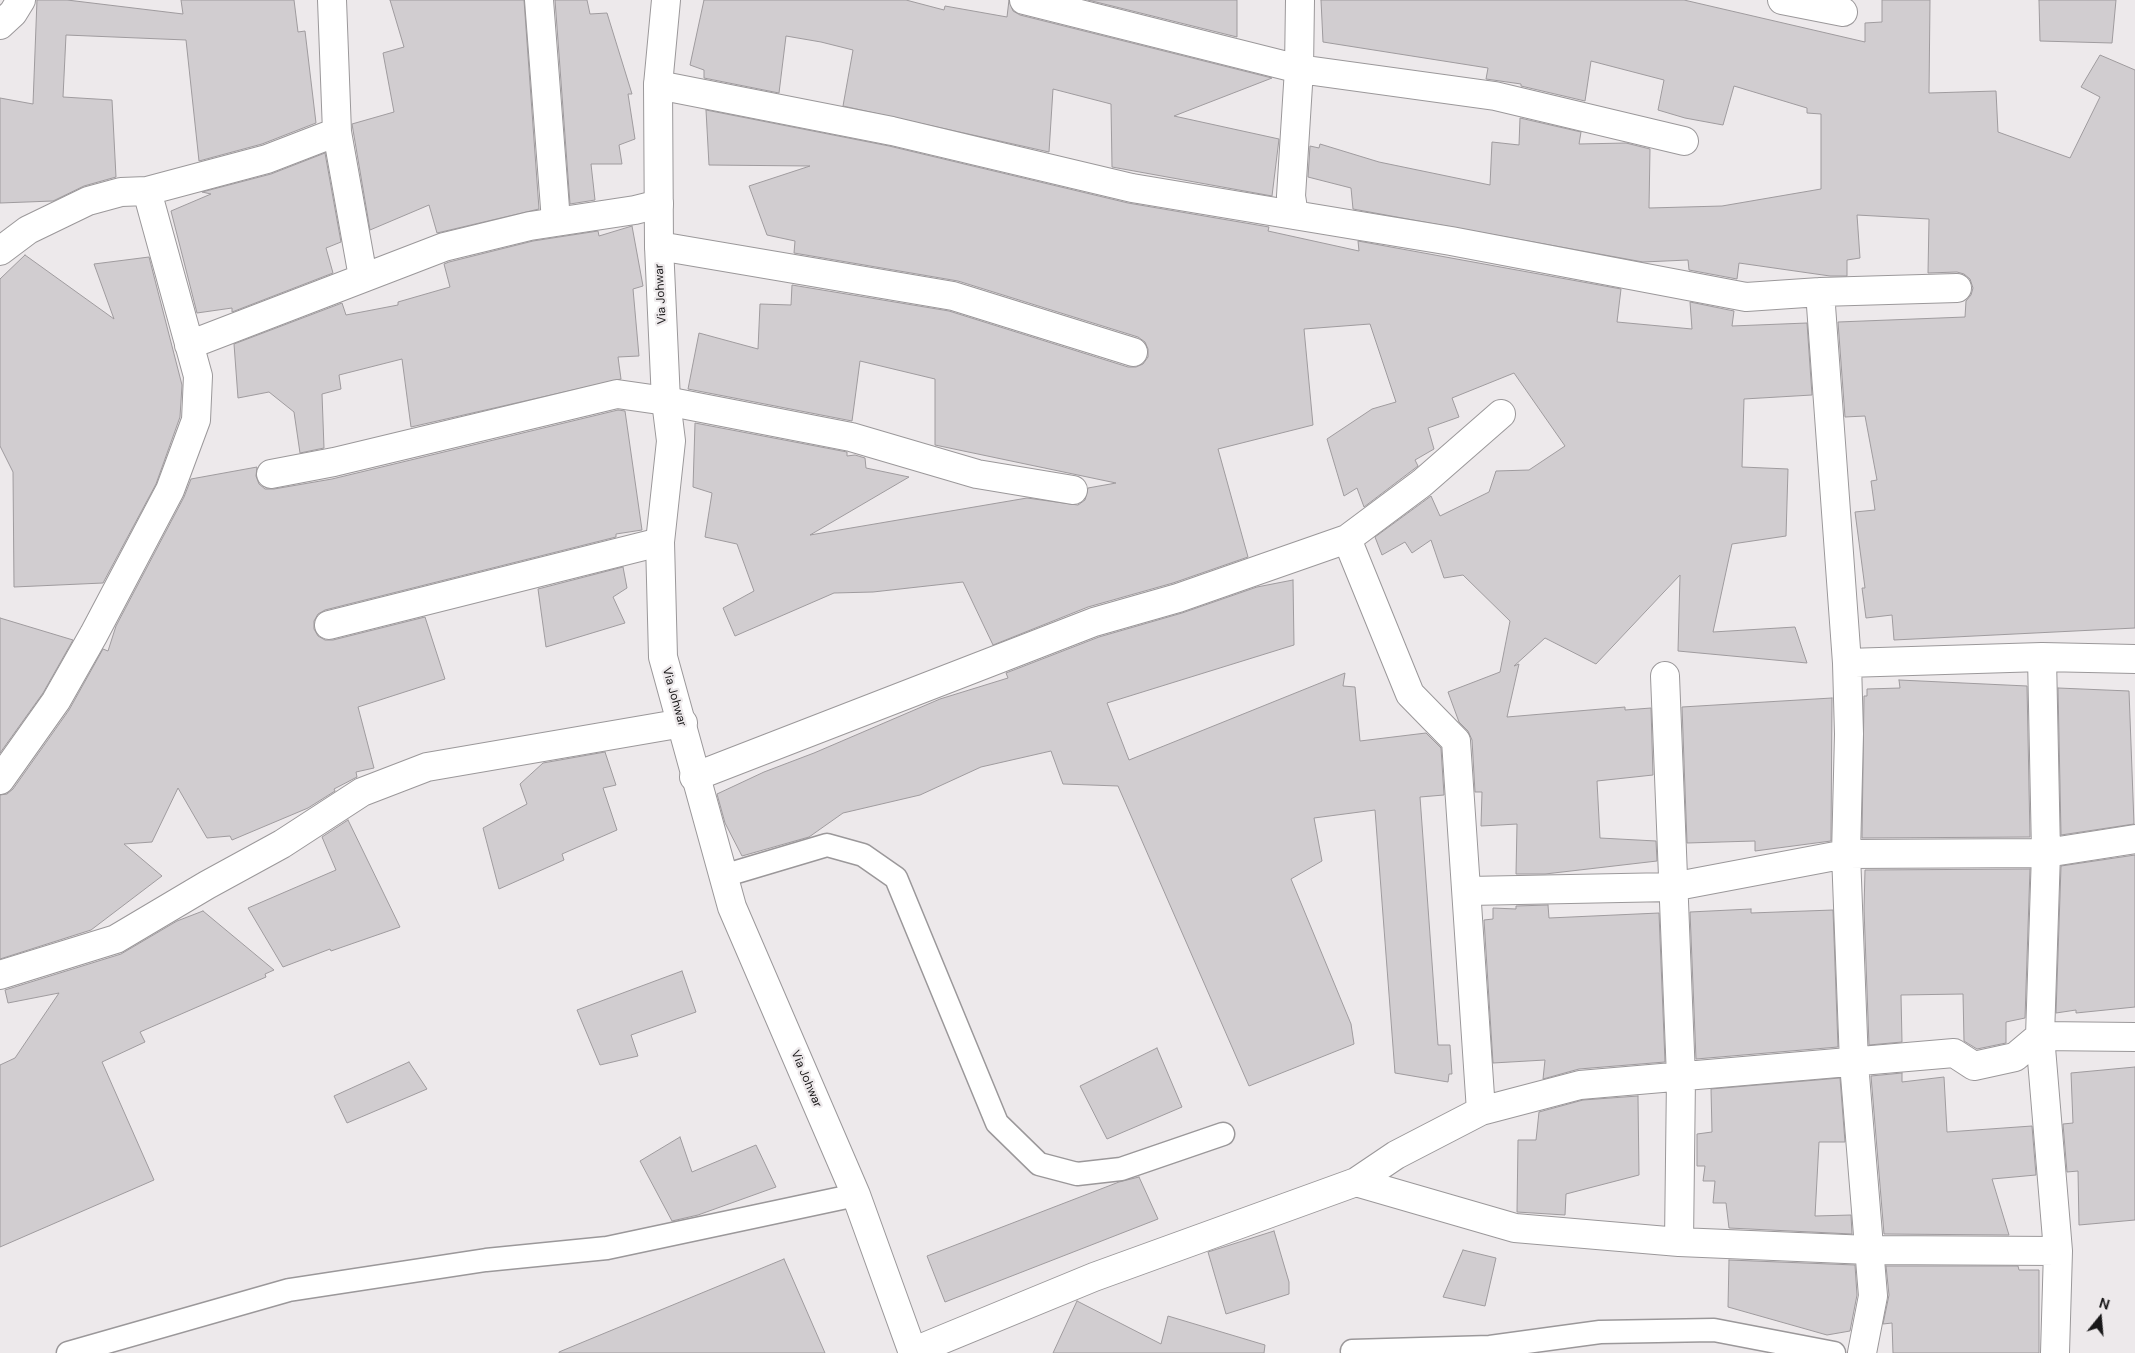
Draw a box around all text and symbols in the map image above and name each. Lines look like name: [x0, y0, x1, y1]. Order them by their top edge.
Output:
street label: Via Johwar: [652, 263, 670, 325]
street label: Via Johwar: [659, 666, 689, 728]
street label: Via Johwar: [788, 1048, 824, 1110]
north arrow: [2075, 1293, 2125, 1343]
text: N: [2097, 1294, 2112, 1314]

